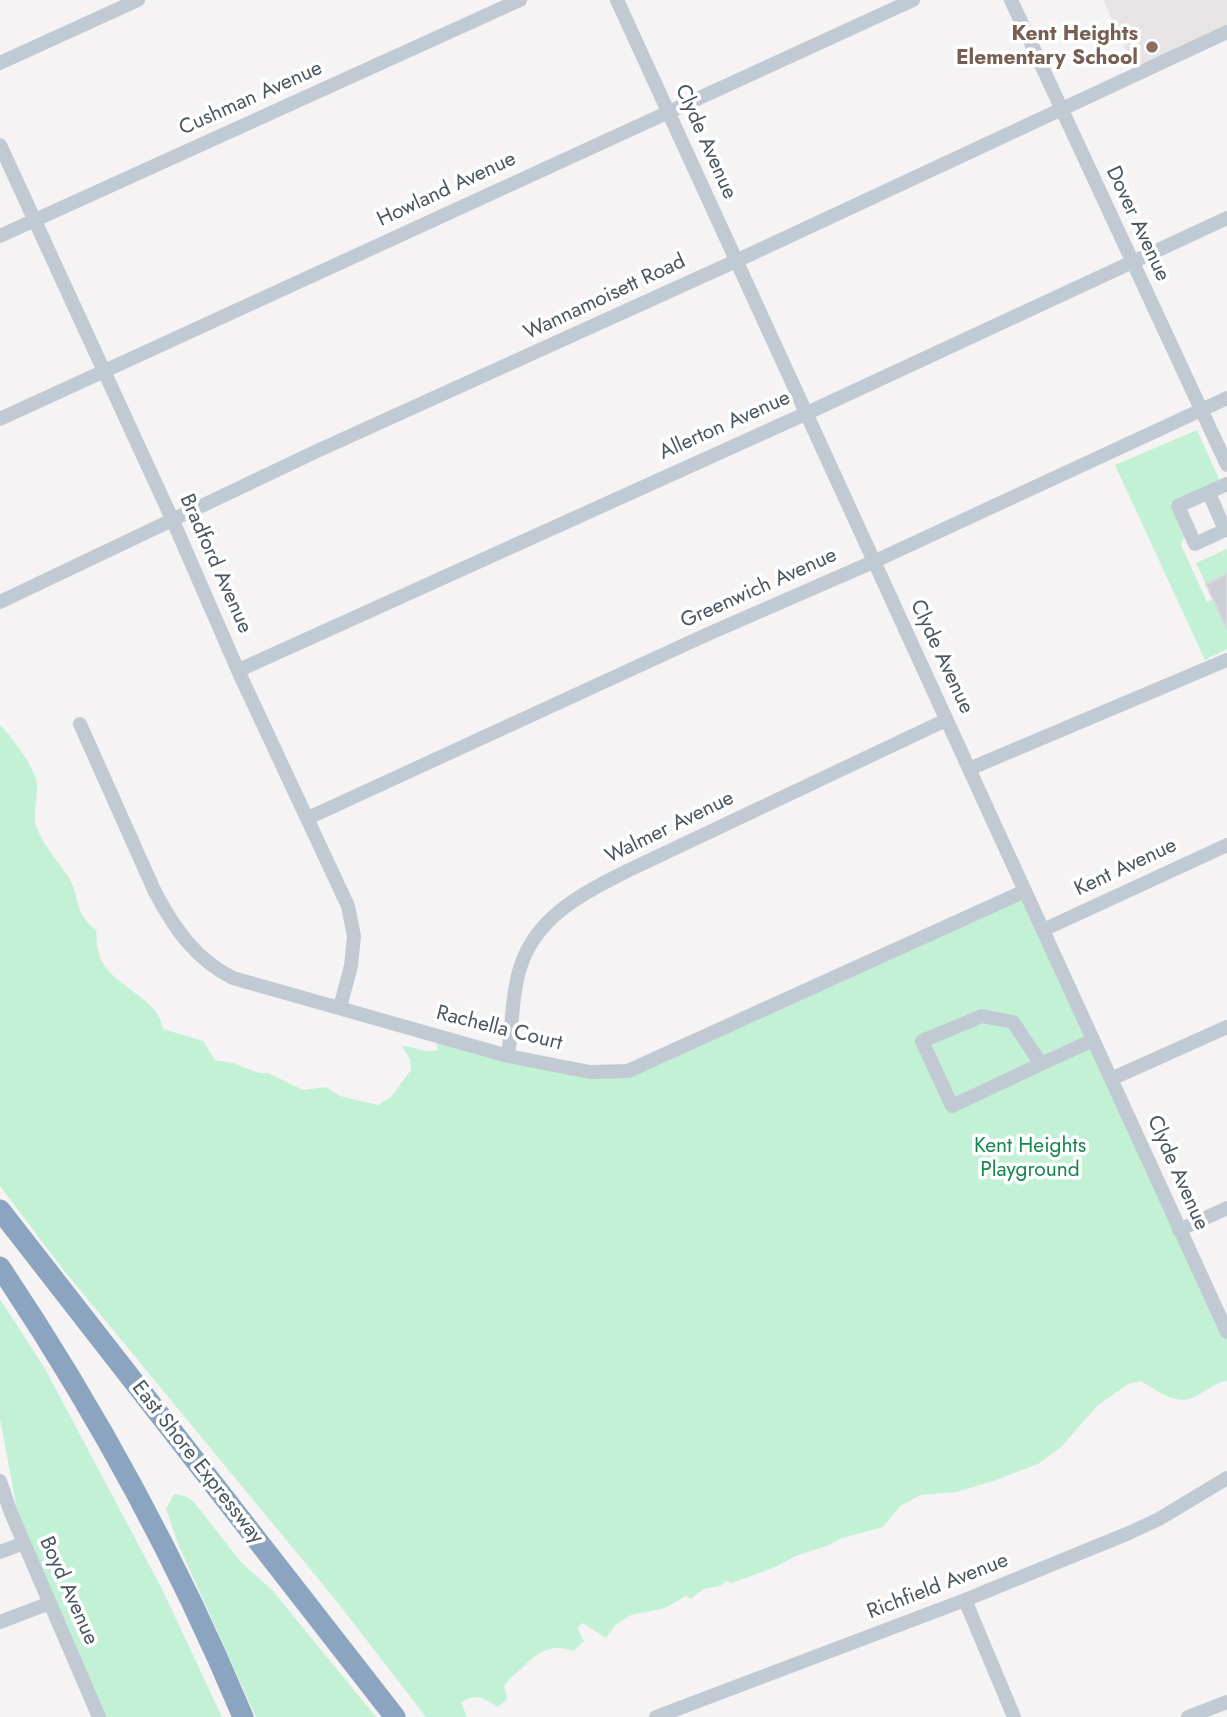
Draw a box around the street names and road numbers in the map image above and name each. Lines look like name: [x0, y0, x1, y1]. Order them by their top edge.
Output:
street label: Cushman Avenue: [175, 56, 327, 142]
street label: Clyde Avenue: [668, 81, 742, 203]
street label: Howland Avenue: [374, 147, 520, 233]
street label: Dover Avenue: [1099, 162, 1175, 286]
street label: Wannamoisett Road: [520, 250, 690, 346]
street label: Allerton Avenue: [656, 386, 794, 466]
street label: Bradford Avenue: [173, 491, 257, 637]
street label: Greenwich Avenue: [677, 543, 841, 635]
street label: Clyde Avenue: [904, 596, 978, 718]
street label: Walmer Avenue: [602, 786, 738, 870]
street label: Kent Avenue: [1071, 833, 1181, 903]
street label: Rachella Court: [433, 1001, 565, 1057]
street label: Clyde Avenue: [1140, 1112, 1214, 1234]
street label: East Shore Expressway: [126, 1377, 268, 1549]
street label: Boyd Avenue: [33, 1533, 103, 1649]
street label: Richfield Avenue: [864, 1549, 1012, 1625]

